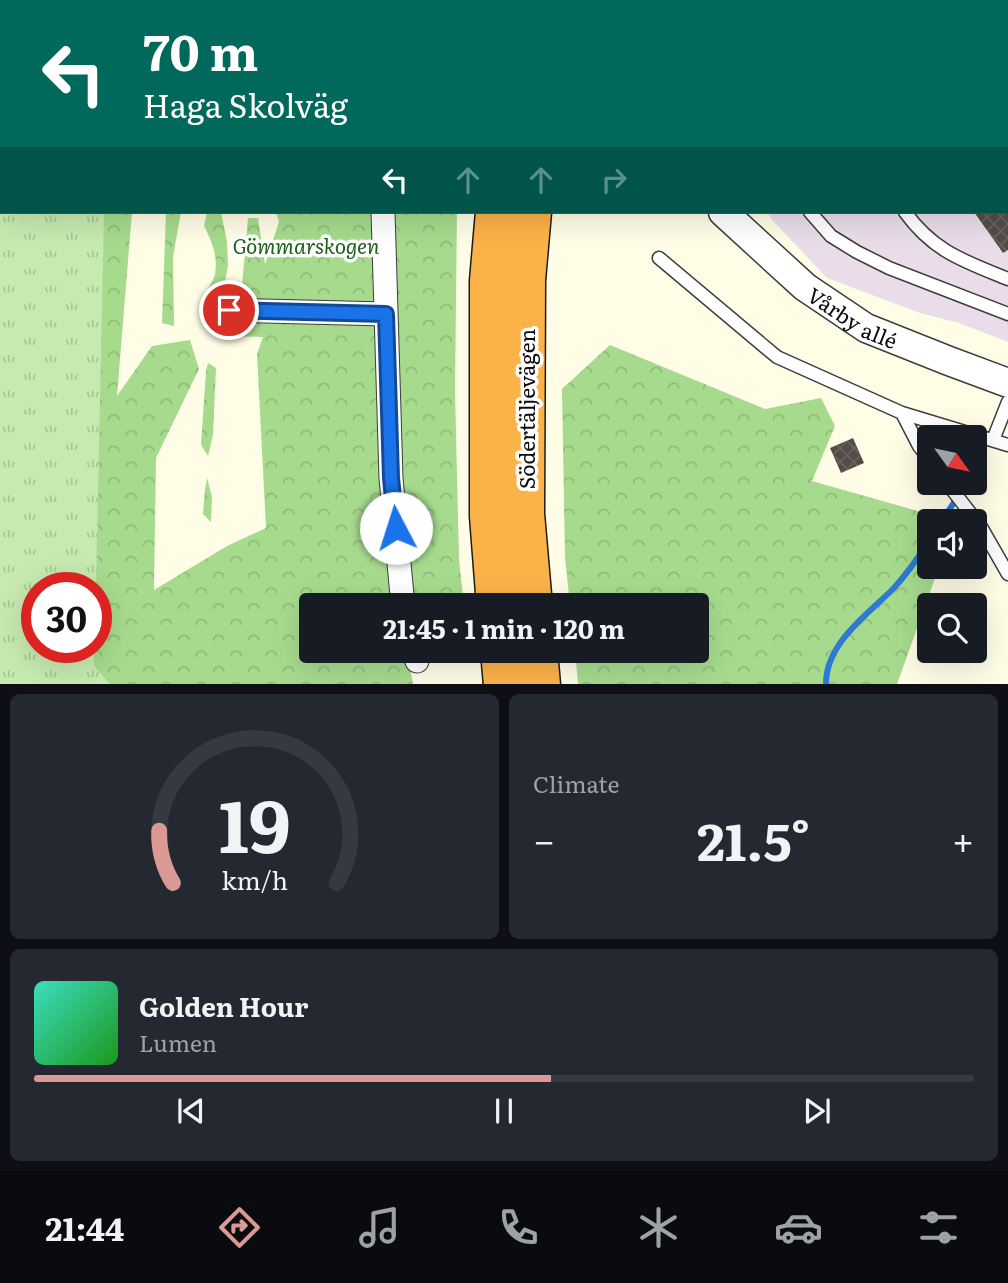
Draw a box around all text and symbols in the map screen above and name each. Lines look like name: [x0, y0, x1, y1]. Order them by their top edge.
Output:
text: 70 m: [143, 13, 258, 86]
icon: left: [28, 28, 119, 119]
text: Haga Skolväg: [143, 80, 348, 128]
icon: left: [376, 161, 414, 199]
icon: ahead: [449, 161, 487, 199]
icon: ahead: [522, 161, 560, 199]
icon: right: [595, 161, 633, 199]
park label: Gömmarskogen: [232, 229, 380, 260]
street label: Vårby allé: [802, 278, 903, 355]
pin: [199, 280, 259, 340]
icon: arrive: [210, 291, 248, 329]
street label: Södertäljevägen: [510, 329, 541, 489]
north arrow: [917, 425, 987, 495]
map controls: [917, 425, 987, 663]
position arrow: [359, 491, 433, 565]
button: sound: [917, 509, 987, 579]
speed limit sign: 30: [21, 572, 112, 663]
button: search: [917, 593, 987, 663]
text: 21:45 · 1 min · 120 m: [383, 608, 625, 647]
text: Climate: [533, 766, 619, 800]
text: 19: [218, 767, 291, 875]
text: 21.5°: [697, 800, 810, 877]
text: −: [533, 810, 555, 867]
text: +: [952, 810, 974, 867]
text: km/h: [221, 860, 288, 897]
text: Golden Hour: [139, 986, 308, 1025]
text: Lumen: [139, 1025, 217, 1059]
icon: previous: [172, 1092, 210, 1130]
icon: pause: [485, 1092, 523, 1130]
icon: next: [798, 1092, 836, 1130]
text: 21:44: [45, 1203, 124, 1251]
icon: directions: [215, 1203, 264, 1252]
icon: music: [355, 1203, 404, 1252]
icon: phone: [494, 1203, 543, 1252]
icon: climate: [634, 1203, 683, 1252]
icon: car: [774, 1203, 823, 1252]
icon: filters: [914, 1203, 963, 1252]

